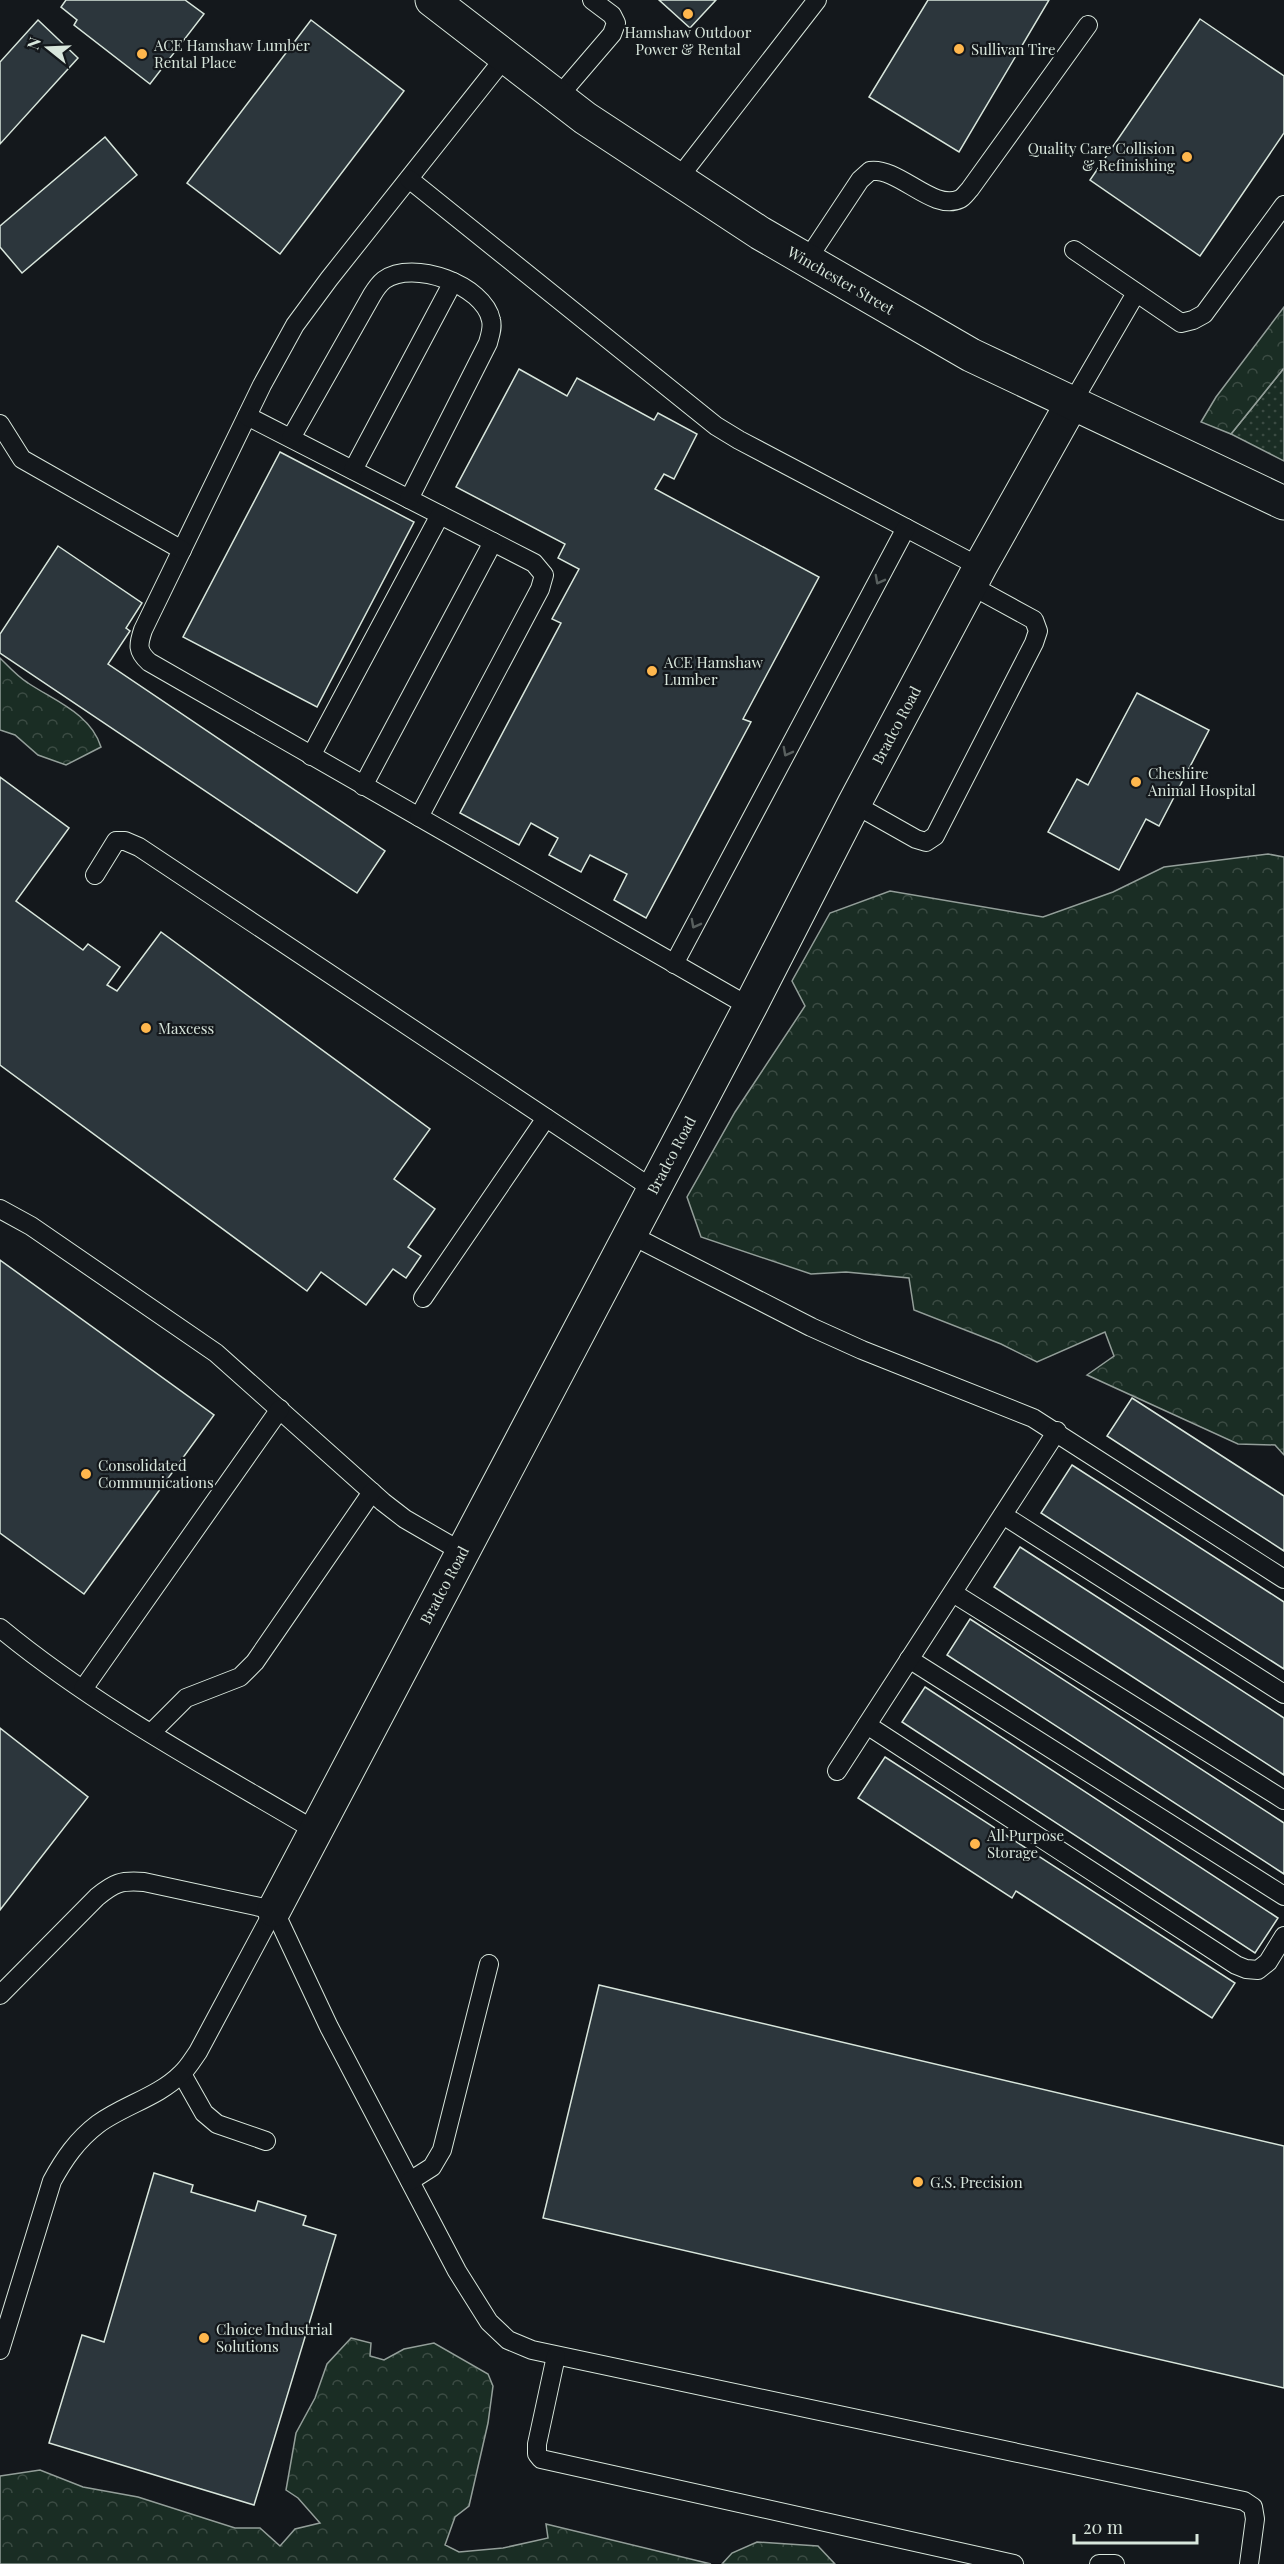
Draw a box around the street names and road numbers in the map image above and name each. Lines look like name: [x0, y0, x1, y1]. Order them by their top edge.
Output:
street label: Winchester Street: [783, 241, 899, 319]
street label: Bradco Road: [867, 682, 925, 767]
street label: Bradco Road: [642, 1112, 700, 1197]
street label: Bradco Road: [415, 1542, 473, 1627]

